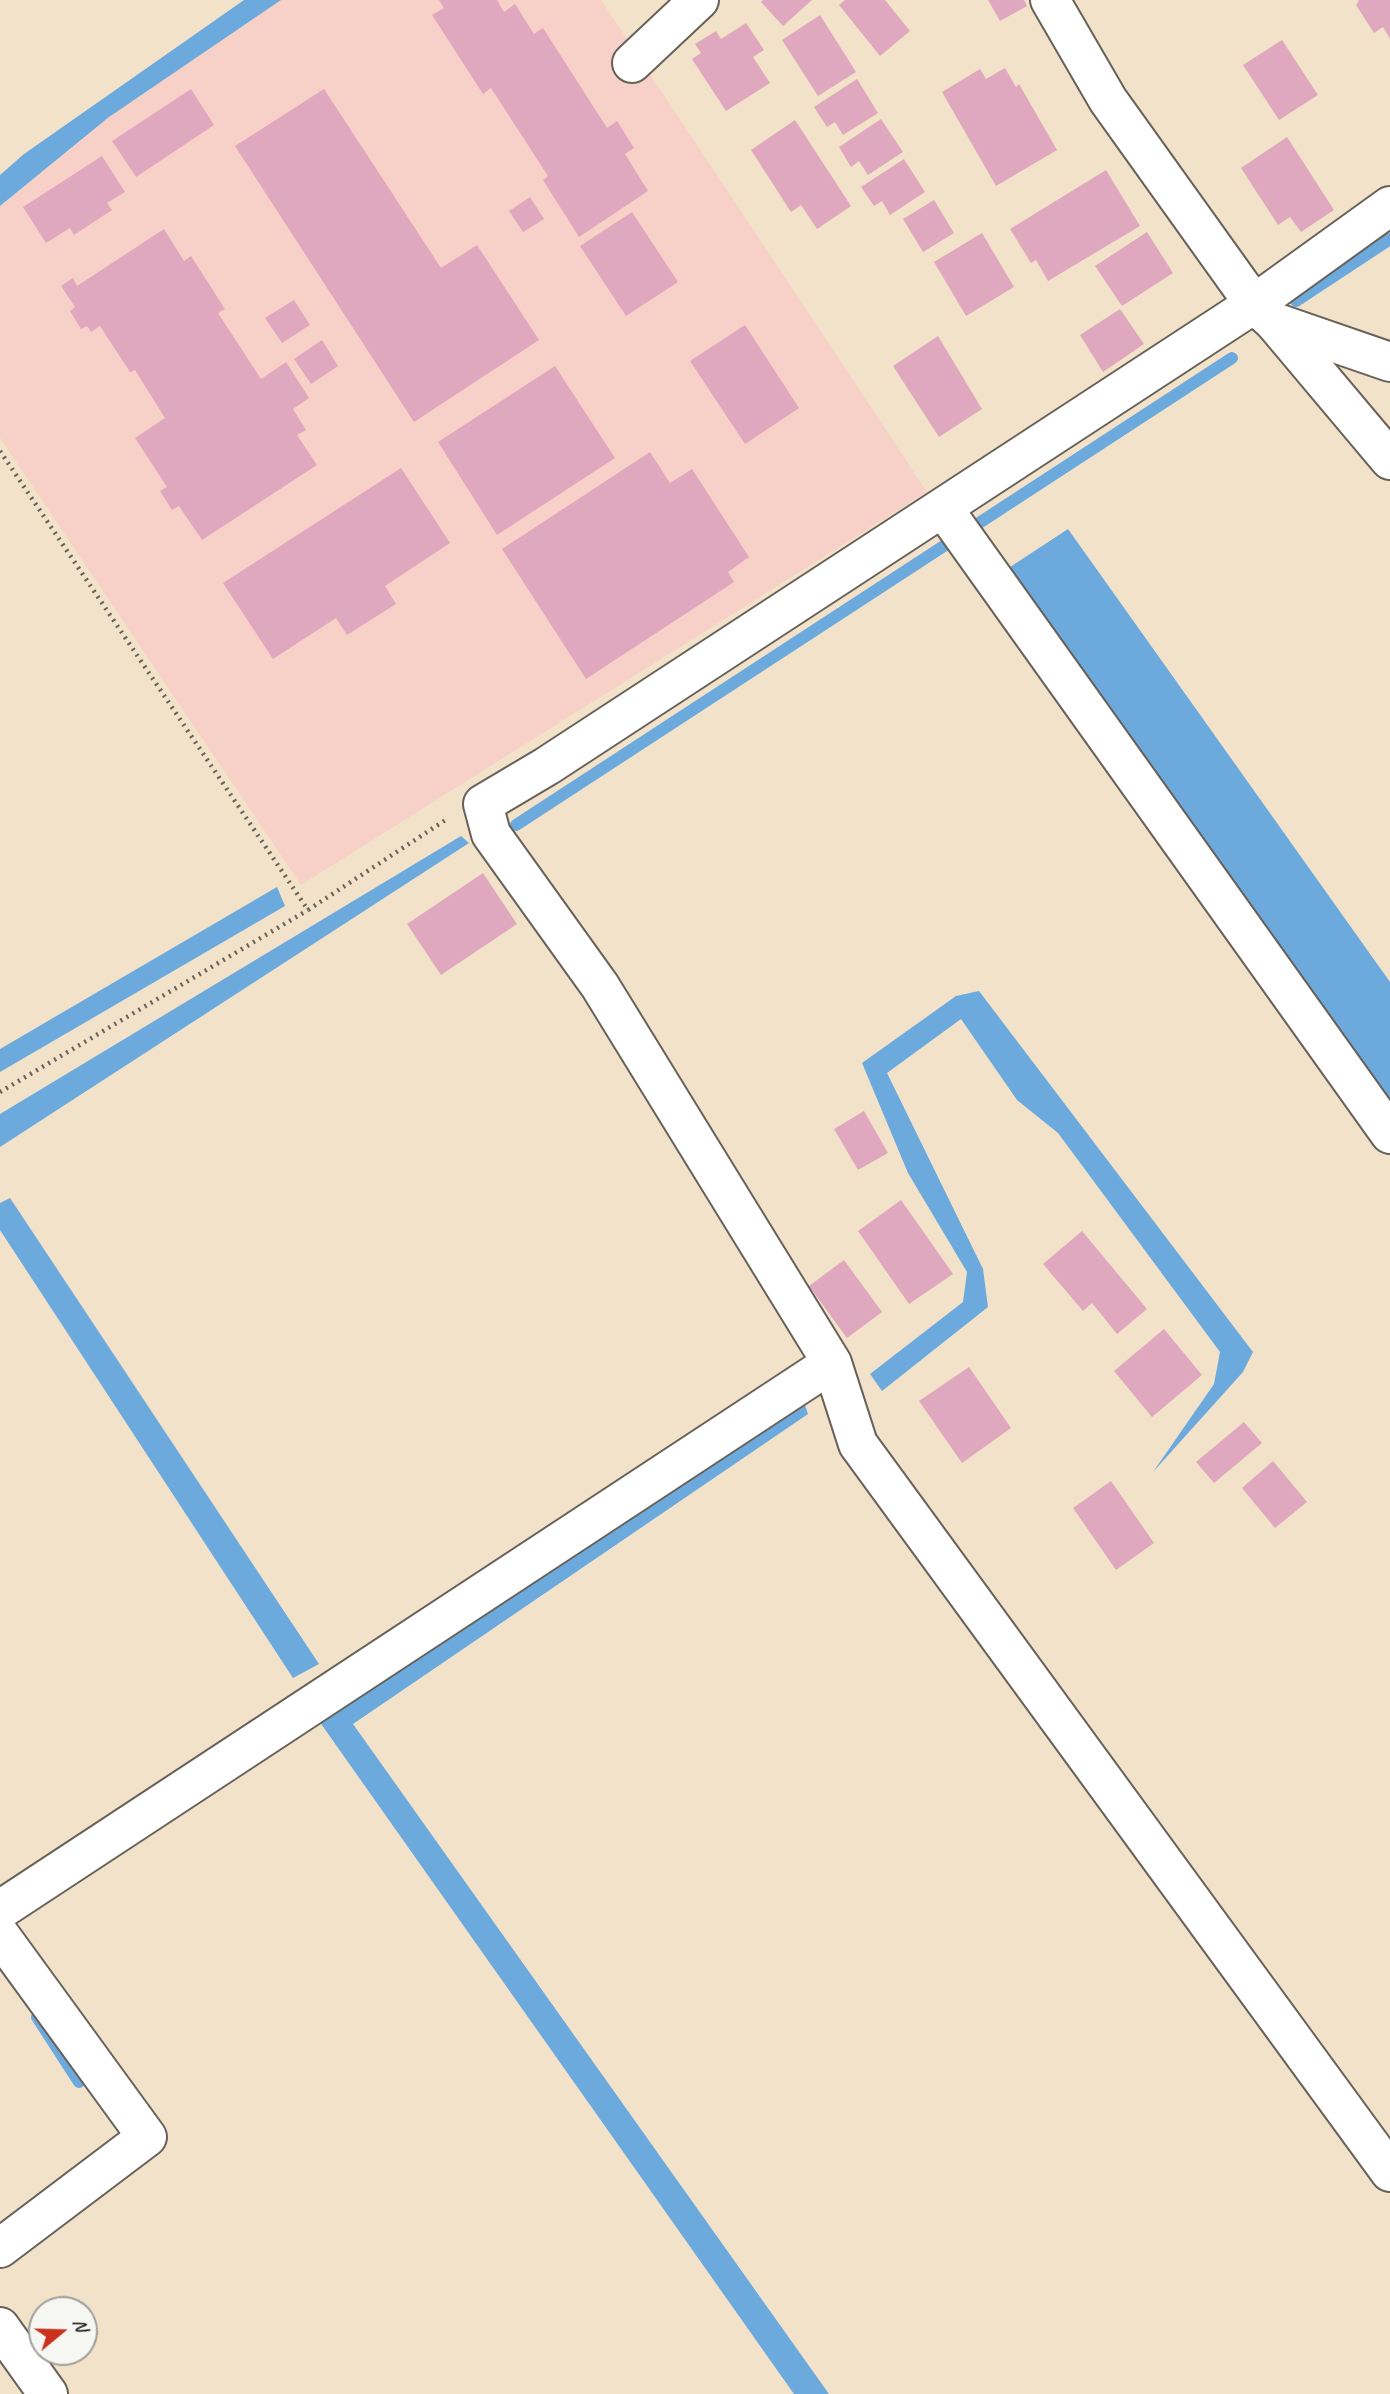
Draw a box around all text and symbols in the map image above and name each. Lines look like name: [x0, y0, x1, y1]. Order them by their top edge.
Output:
north arrow: [28, 2296, 98, 2366]
text: N: [68, 2315, 94, 2334]

